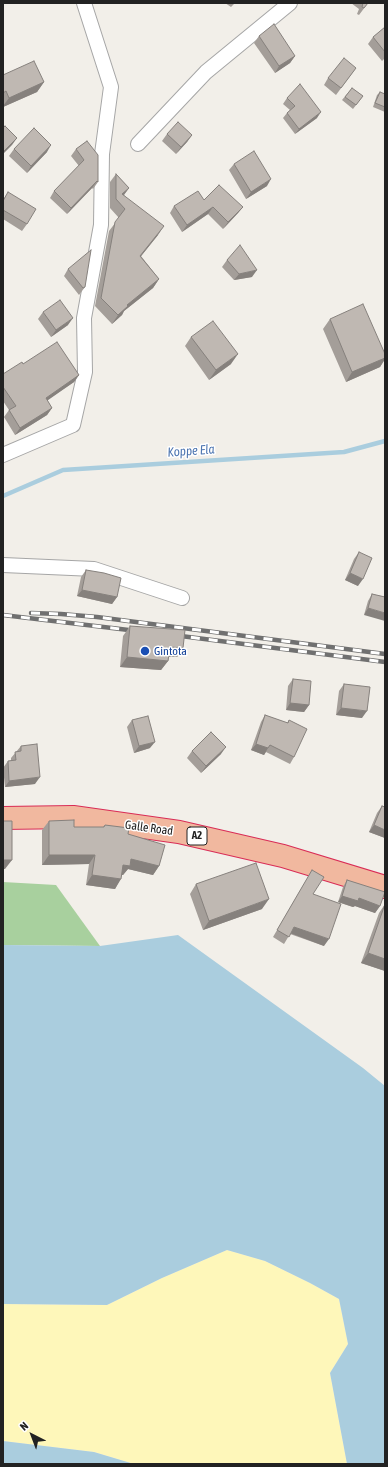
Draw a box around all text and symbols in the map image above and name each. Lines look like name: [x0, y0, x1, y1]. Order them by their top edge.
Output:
water label: Koppe Ela: [167, 442, 215, 460]
place label: Gintota: [154, 644, 187, 658]
marker: Gintota: [139, 645, 151, 657]
street label: Galle Road: [124, 818, 174, 838]
road number: A2: [187, 827, 207, 845]
north arrow: [12, 1415, 52, 1455]
text: N: [18, 1419, 30, 1433]

